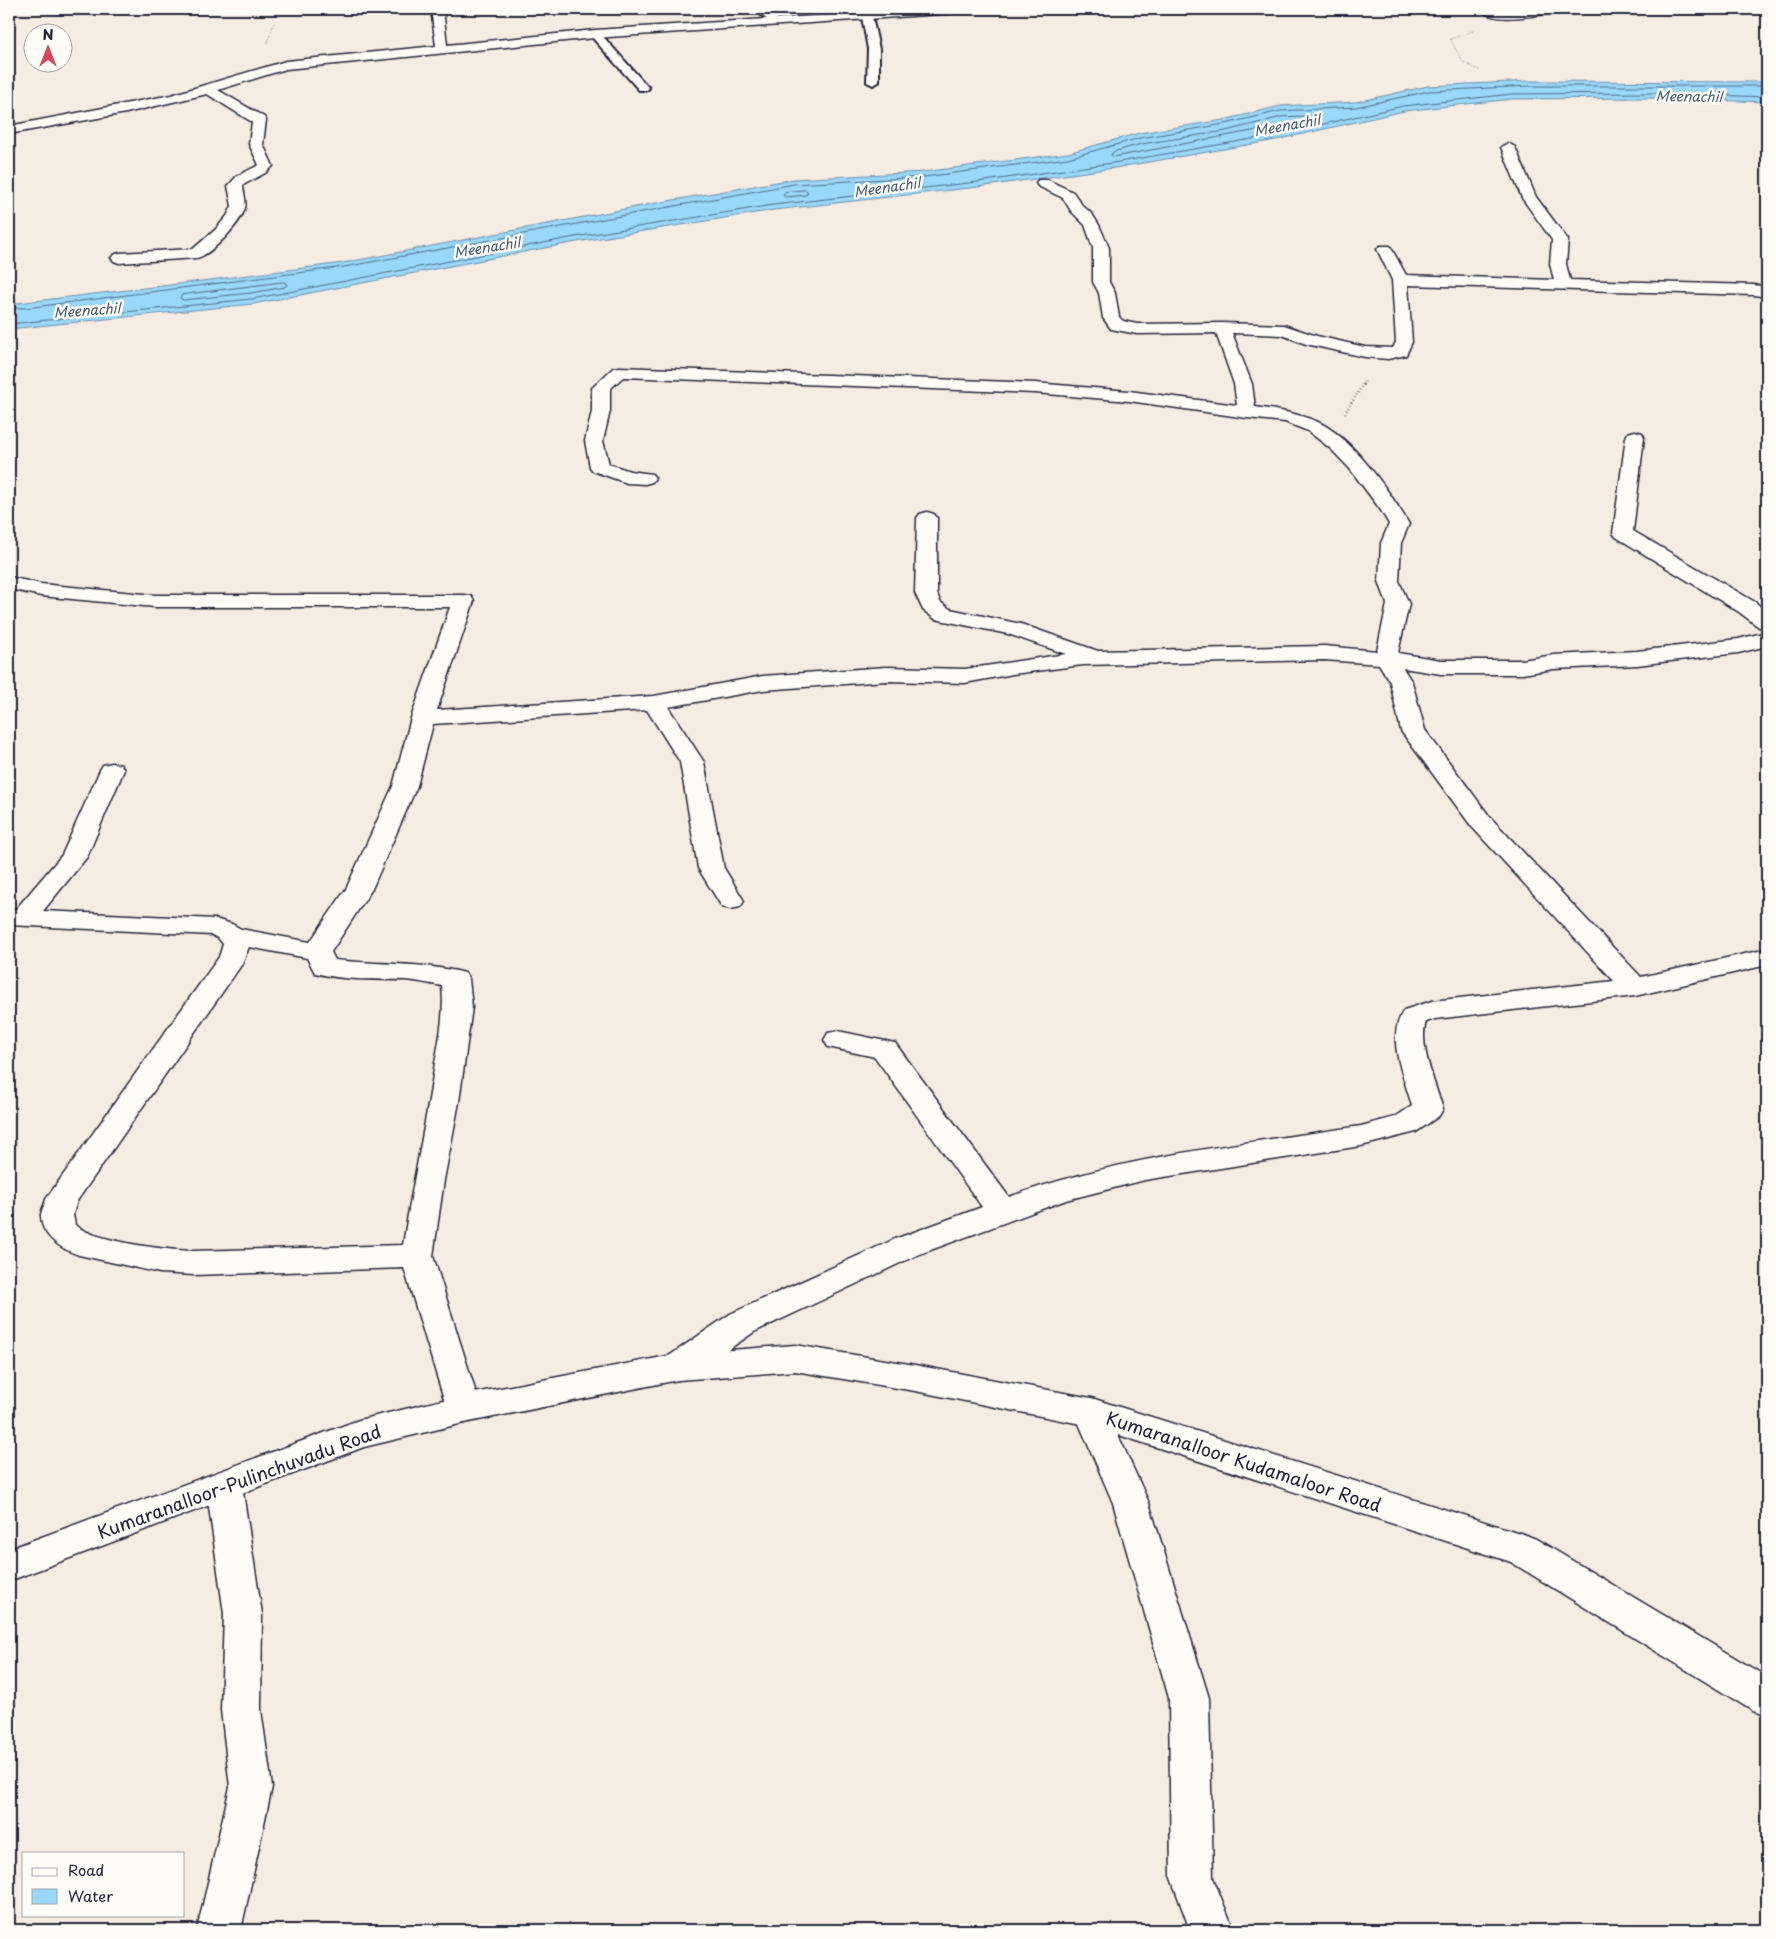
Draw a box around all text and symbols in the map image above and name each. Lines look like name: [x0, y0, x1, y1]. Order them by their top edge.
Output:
north arrow: [22, 22, 72, 72]
text: N: [42, 24, 54, 45]
water label: Meenachil: [1655, 85, 1725, 107]
water label: Meenachil: [1252, 109, 1324, 141]
water label: Meenachil: [852, 172, 924, 202]
water label: Meenachil: [452, 231, 524, 263]
water label: Meenachil: [53, 297, 123, 323]
street label: Kumaranalloor Kudamaloor Road: [1103, 1404, 1385, 1518]
street label: Kumaranalloor-Pulinchuvadu Road: [93, 1417, 385, 1545]
legend: [22, 1852, 185, 1916]
text: Road: [68, 1858, 104, 1881]
text: Water: [68, 1884, 113, 1907]

